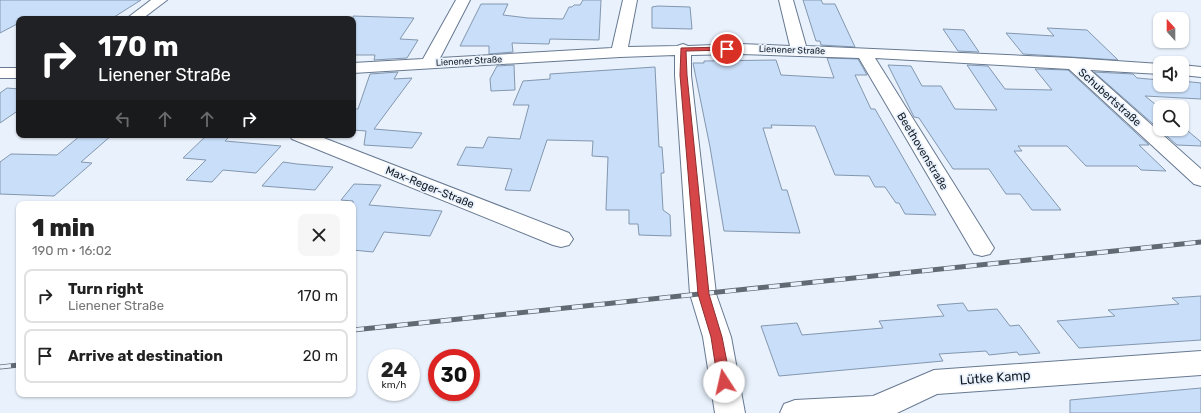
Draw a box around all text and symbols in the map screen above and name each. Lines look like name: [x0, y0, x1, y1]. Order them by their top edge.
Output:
north arrow: [1153, 12, 1189, 48]
map controls: [1153, 12, 1189, 136]
text: 170 m: [98, 30, 179, 63]
icon: right: [32, 32, 84, 84]
pin: [710, 32, 744, 66]
icon: arrive: [716, 38, 738, 60]
street label: Lienener Straße: [759, 44, 825, 56]
street label: Lienener Straße: [436, 54, 502, 68]
button: sound: [1153, 56, 1189, 92]
text: Lienener Straße: [98, 64, 231, 86]
street label: Schubertstraße: [1076, 66, 1144, 129]
button: search: [1153, 100, 1189, 136]
icon: left: [112, 108, 134, 130]
icon: ahead: [154, 108, 176, 130]
icon: ahead: [196, 108, 218, 130]
icon: right: [238, 108, 260, 130]
street label: Beethovenstraße: [894, 110, 951, 192]
street label: Max-Reger-Straße: [384, 164, 476, 211]
text: 1 min: [32, 214, 95, 242]
button: close: [298, 214, 340, 256]
text: 190 m · 16:02: [32, 243, 112, 258]
text: Turn right: [68, 280, 143, 298]
icon: right: [34, 285, 56, 307]
text: 170 m: [297, 287, 338, 305]
text: Lienener Straße: [68, 298, 164, 313]
icon: arrive: [34, 345, 56, 367]
text: Arrive at destination: [68, 347, 223, 365]
text: 20 m: [303, 347, 338, 365]
speed limit sign: 30: [428, 349, 480, 401]
text: 24: [381, 358, 407, 382]
position arrow: [703, 361, 745, 403]
street label: Lütke Kamp: [959, 368, 1031, 387]
text: km/h: [382, 379, 406, 391]

